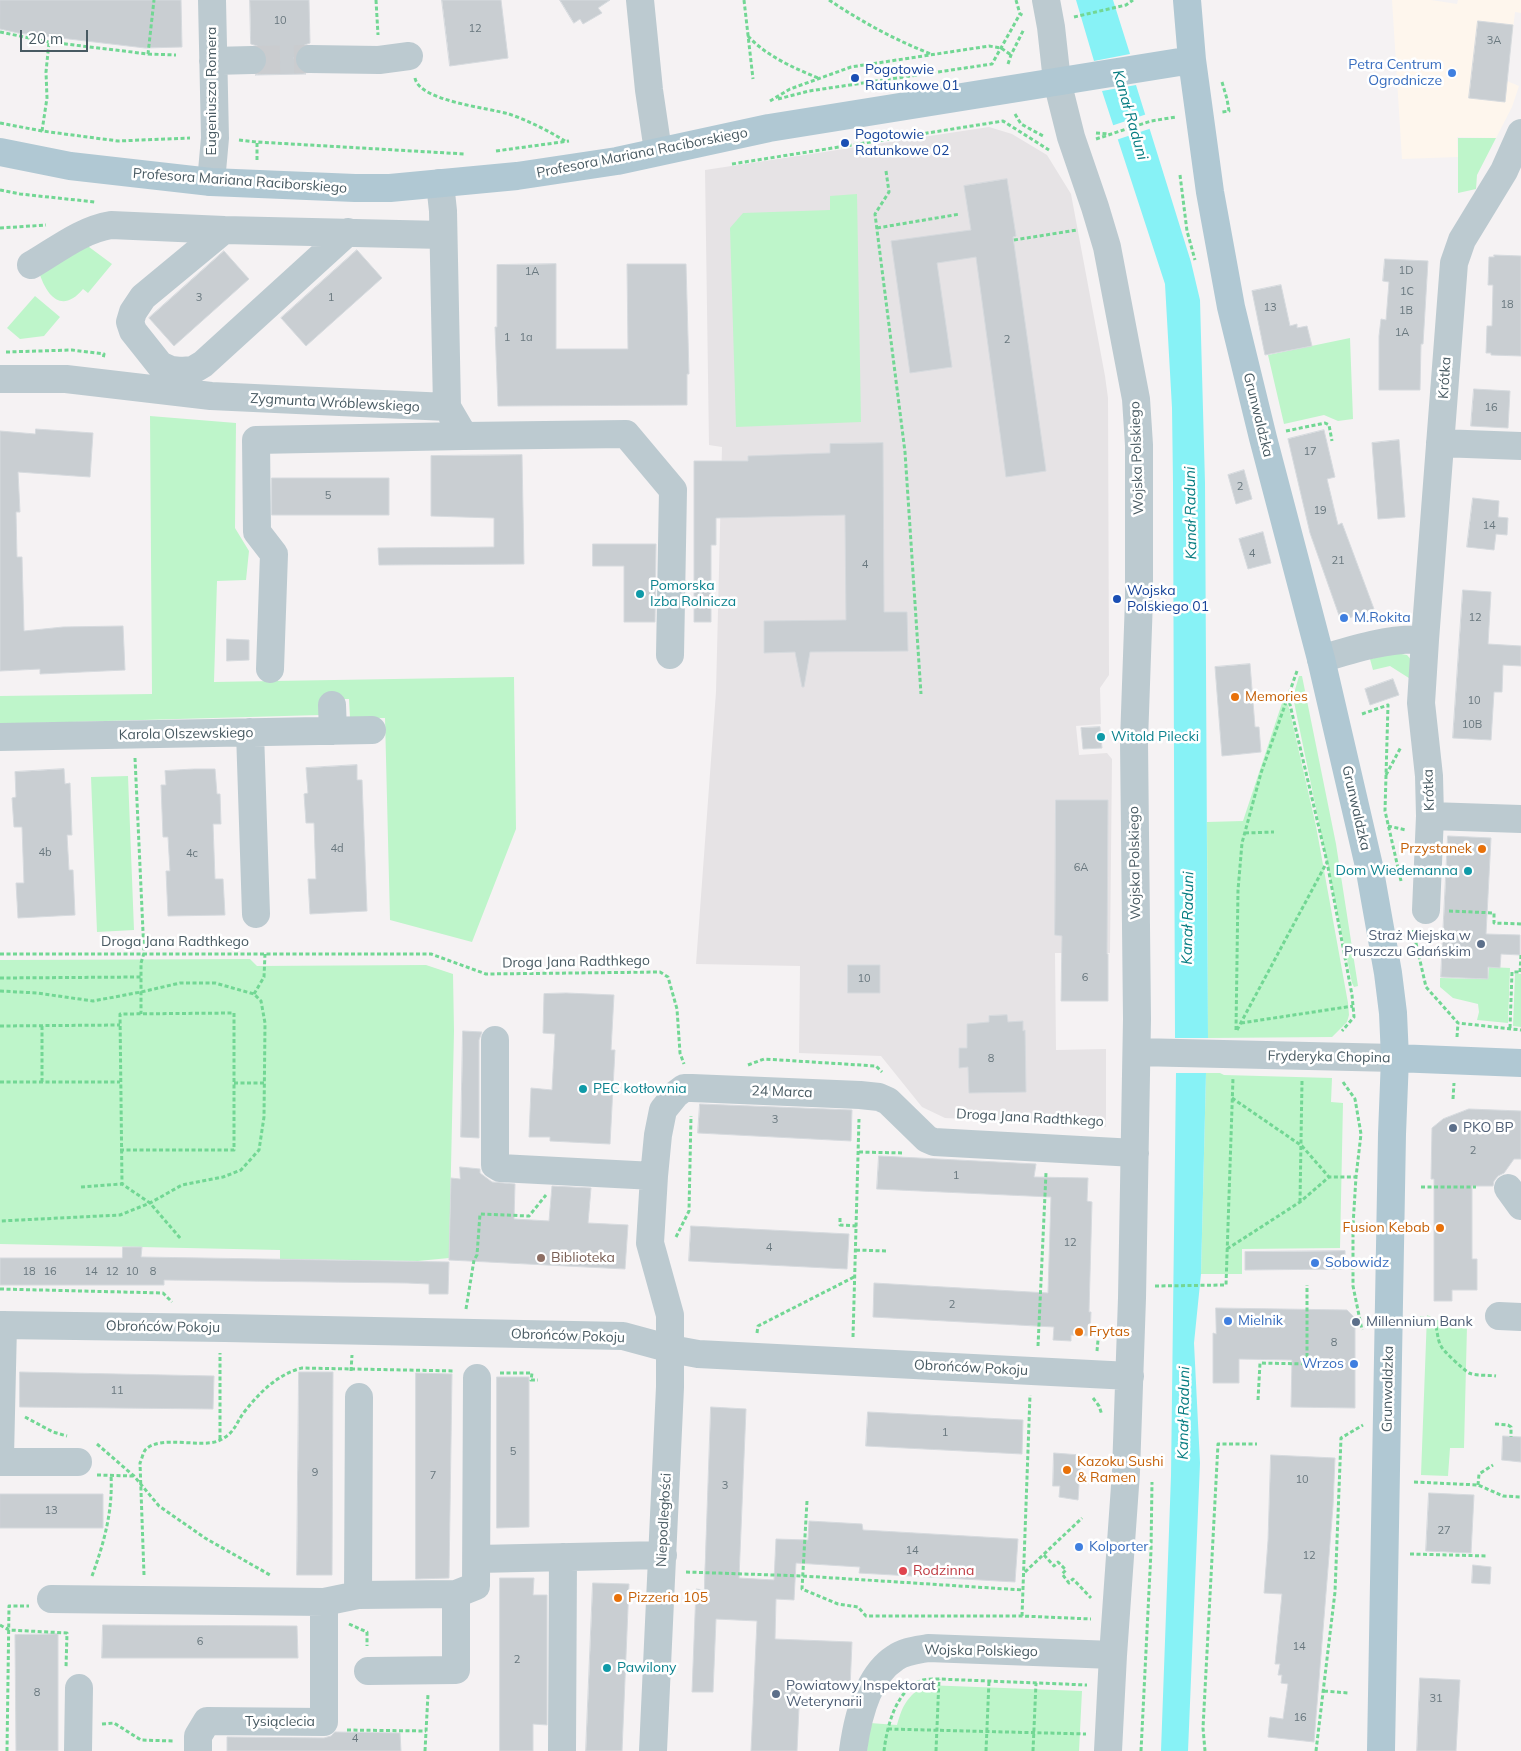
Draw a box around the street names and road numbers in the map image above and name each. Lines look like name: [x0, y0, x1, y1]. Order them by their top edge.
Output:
street label: Eugeniusza Romera: [204, 27, 220, 155]
street label: Profesora Mariana Raciborskiego: [535, 124, 749, 182]
street label: Profesora Mariana Raciborskiego: [132, 165, 348, 197]
street label: Krótka: [1435, 356, 1455, 400]
street label: Grunwaldzka: [1239, 371, 1277, 459]
street label: Zygmunta Wróblewskiego: [250, 390, 420, 416]
street label: Wojska Polskiego: [1127, 401, 1147, 515]
street label: Karola Olszewskiego: [118, 724, 254, 744]
street label: Grunwaldzka: [1338, 764, 1374, 852]
street label: Krótka: [1420, 769, 1438, 811]
street label: Wojska Polskiego: [1126, 806, 1144, 920]
street label: Droga Jana Radthkego: [101, 934, 249, 950]
street label: Droga Jana Radthkego: [502, 952, 650, 972]
street label: Fryderyka Chopina: [1267, 1048, 1391, 1066]
street label: 24 Marca: [751, 1083, 813, 1101]
street label: Droga Jana Radthkego: [956, 1106, 1104, 1130]
street label: Obrońców Pokoju: [106, 1318, 220, 1336]
street label: Obrońców Pokoju: [511, 1326, 625, 1346]
street label: Grunwaldzka: [1379, 1346, 1397, 1432]
street label: Obrońców Pokoju: [914, 1357, 1028, 1379]
street label: Niepodległości: [653, 1473, 675, 1567]
street label: Wojska Polskiego: [924, 1642, 1038, 1660]
street label: Tysiąclecia: [245, 1714, 315, 1730]

